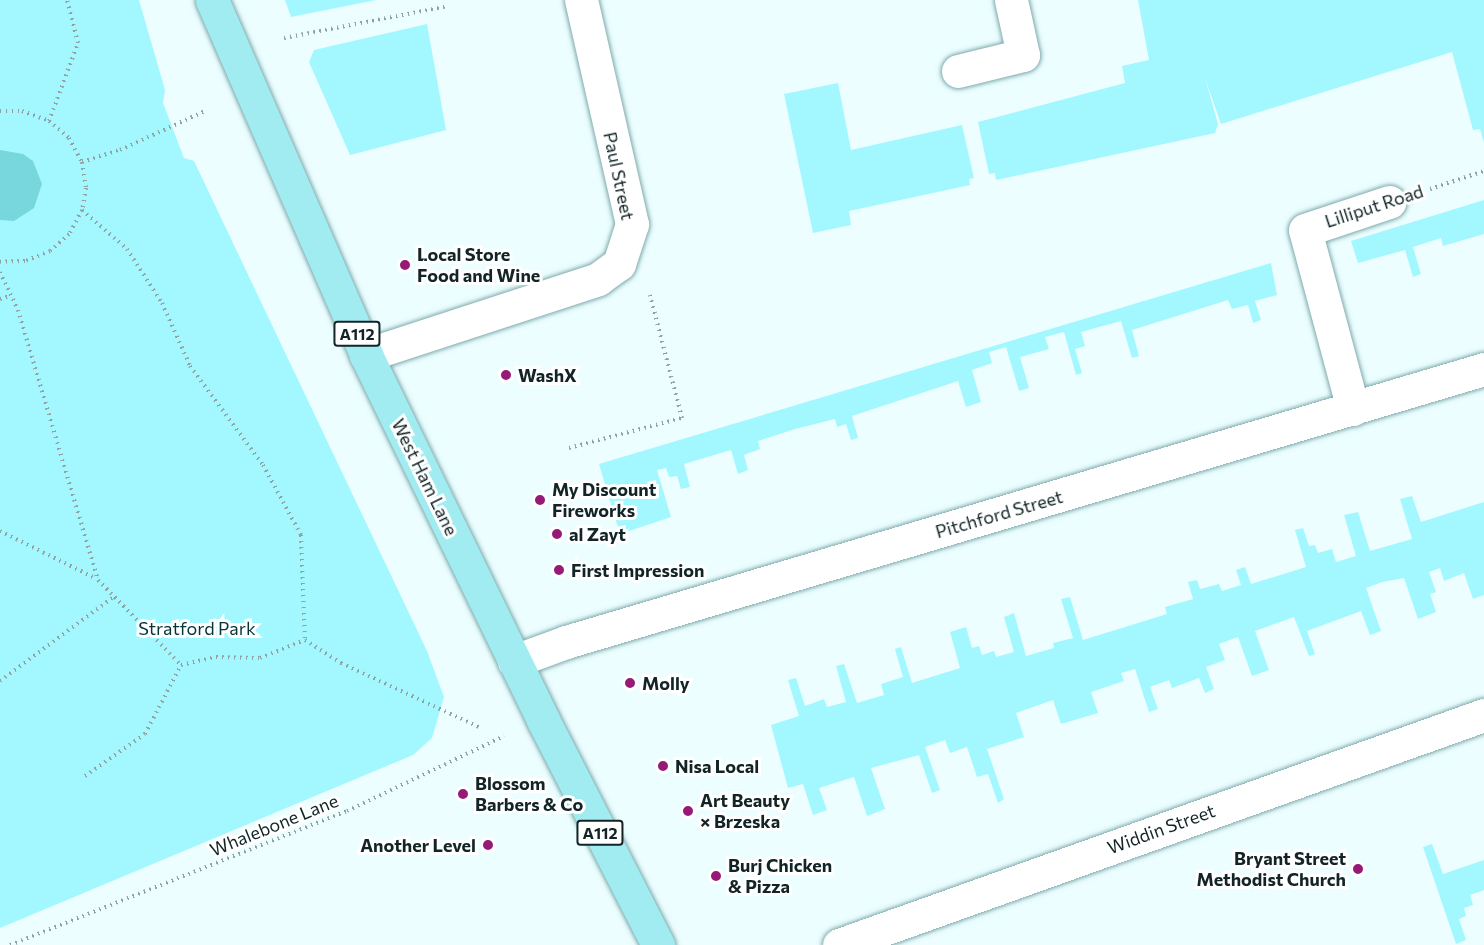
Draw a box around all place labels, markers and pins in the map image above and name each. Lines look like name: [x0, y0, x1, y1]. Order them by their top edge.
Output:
place label: Local Store Food and Wine: [417, 244, 540, 286]
marker: Local Store Food and Wine: [398, 258, 412, 272]
place label: WashX: [518, 364, 577, 386]
marker: WashX: [499, 368, 513, 382]
place label: My Discount Fireworks: [552, 479, 656, 522]
marker: My Discount Fireworks: [533, 493, 547, 507]
place label: al Zayt: [569, 523, 626, 545]
marker: al Zayt: [550, 527, 564, 541]
place label: First Impression: [571, 559, 704, 581]
marker: First Impression: [552, 563, 566, 577]
place label: Molly: [642, 672, 690, 694]
marker: Molly: [623, 676, 637, 690]
place label: Nisa Local: [675, 755, 759, 777]
marker: Nisa Local: [656, 759, 670, 773]
place label: Blossom Barbers & Co: [475, 773, 583, 816]
marker: Blossom Barbers & Co: [456, 787, 470, 801]
place label: Art Beauty × Brzeska: [700, 790, 790, 832]
marker: Art Beauty × Brzeska: [681, 804, 695, 818]
place label: Another Level: [360, 834, 476, 856]
marker: Another Level: [481, 838, 495, 852]
place label: Bryant Street Methodist Church: [1196, 848, 1346, 890]
place label: Burj Chicken & Pizza: [728, 855, 832, 898]
marker: Bryant Street Methodist Church: [1351, 862, 1365, 876]
marker: Burj Chicken & Pizza: [709, 869, 723, 883]

